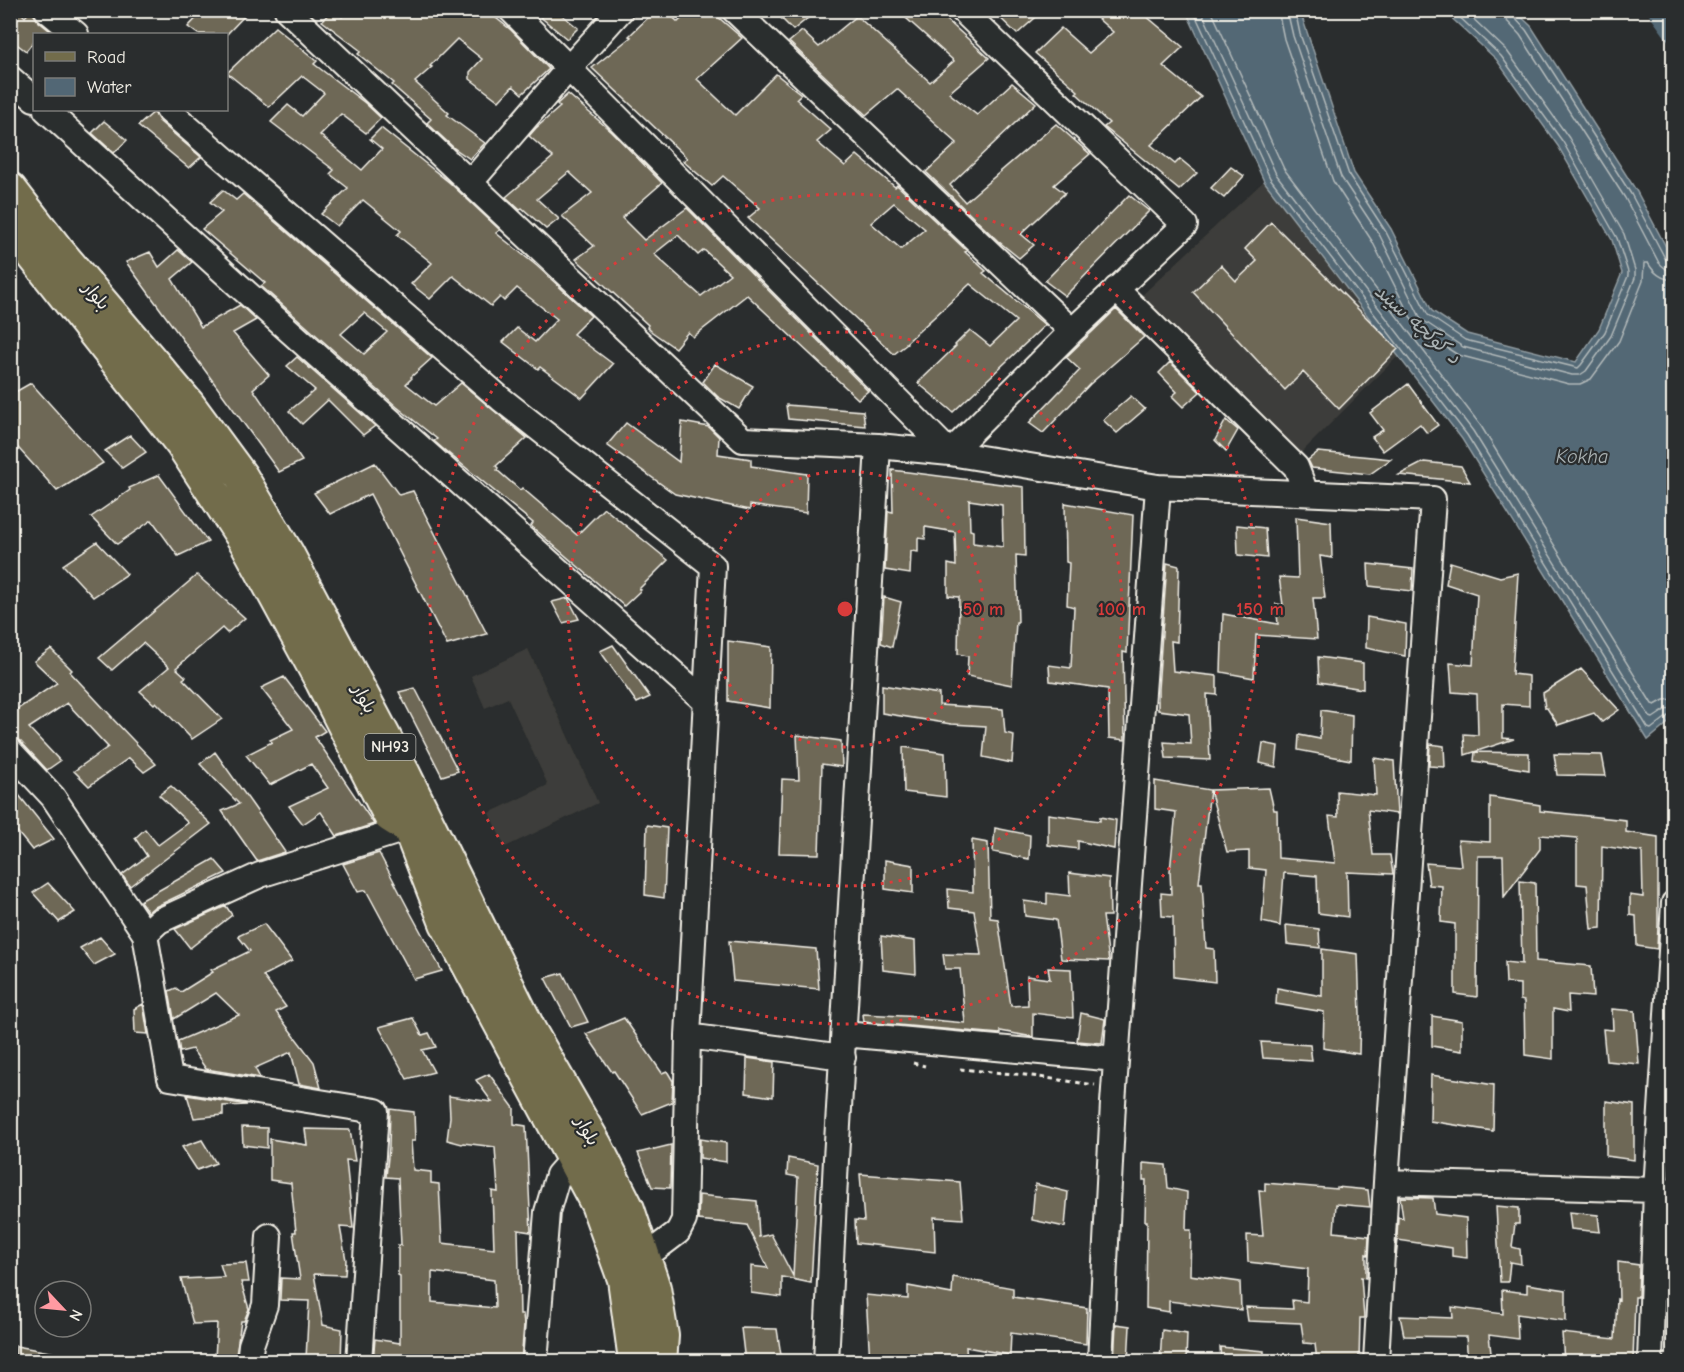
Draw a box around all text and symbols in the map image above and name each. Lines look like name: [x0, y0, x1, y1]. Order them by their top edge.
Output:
legend: [33, 33, 228, 111]
text: Road: [87, 47, 126, 68]
text: Water: [87, 77, 132, 98]
street label: بلوار: [77, 276, 114, 314]
water label: د کوکچه سیند: [1369, 279, 1466, 370]
water label: Kokha: [1556, 445, 1608, 468]
centre of rings: [835, 599, 855, 619]
text: 50 m: [963, 599, 1003, 620]
text: 100 m: [1098, 599, 1146, 620]
text: 150 m: [1236, 599, 1284, 620]
street label: بلوار: [347, 679, 380, 717]
road number: NH93: [364, 734, 416, 760]
street label: بلوار: [569, 1111, 604, 1149]
north arrow: [33, 1279, 93, 1339]
text: N: [65, 1307, 86, 1324]

